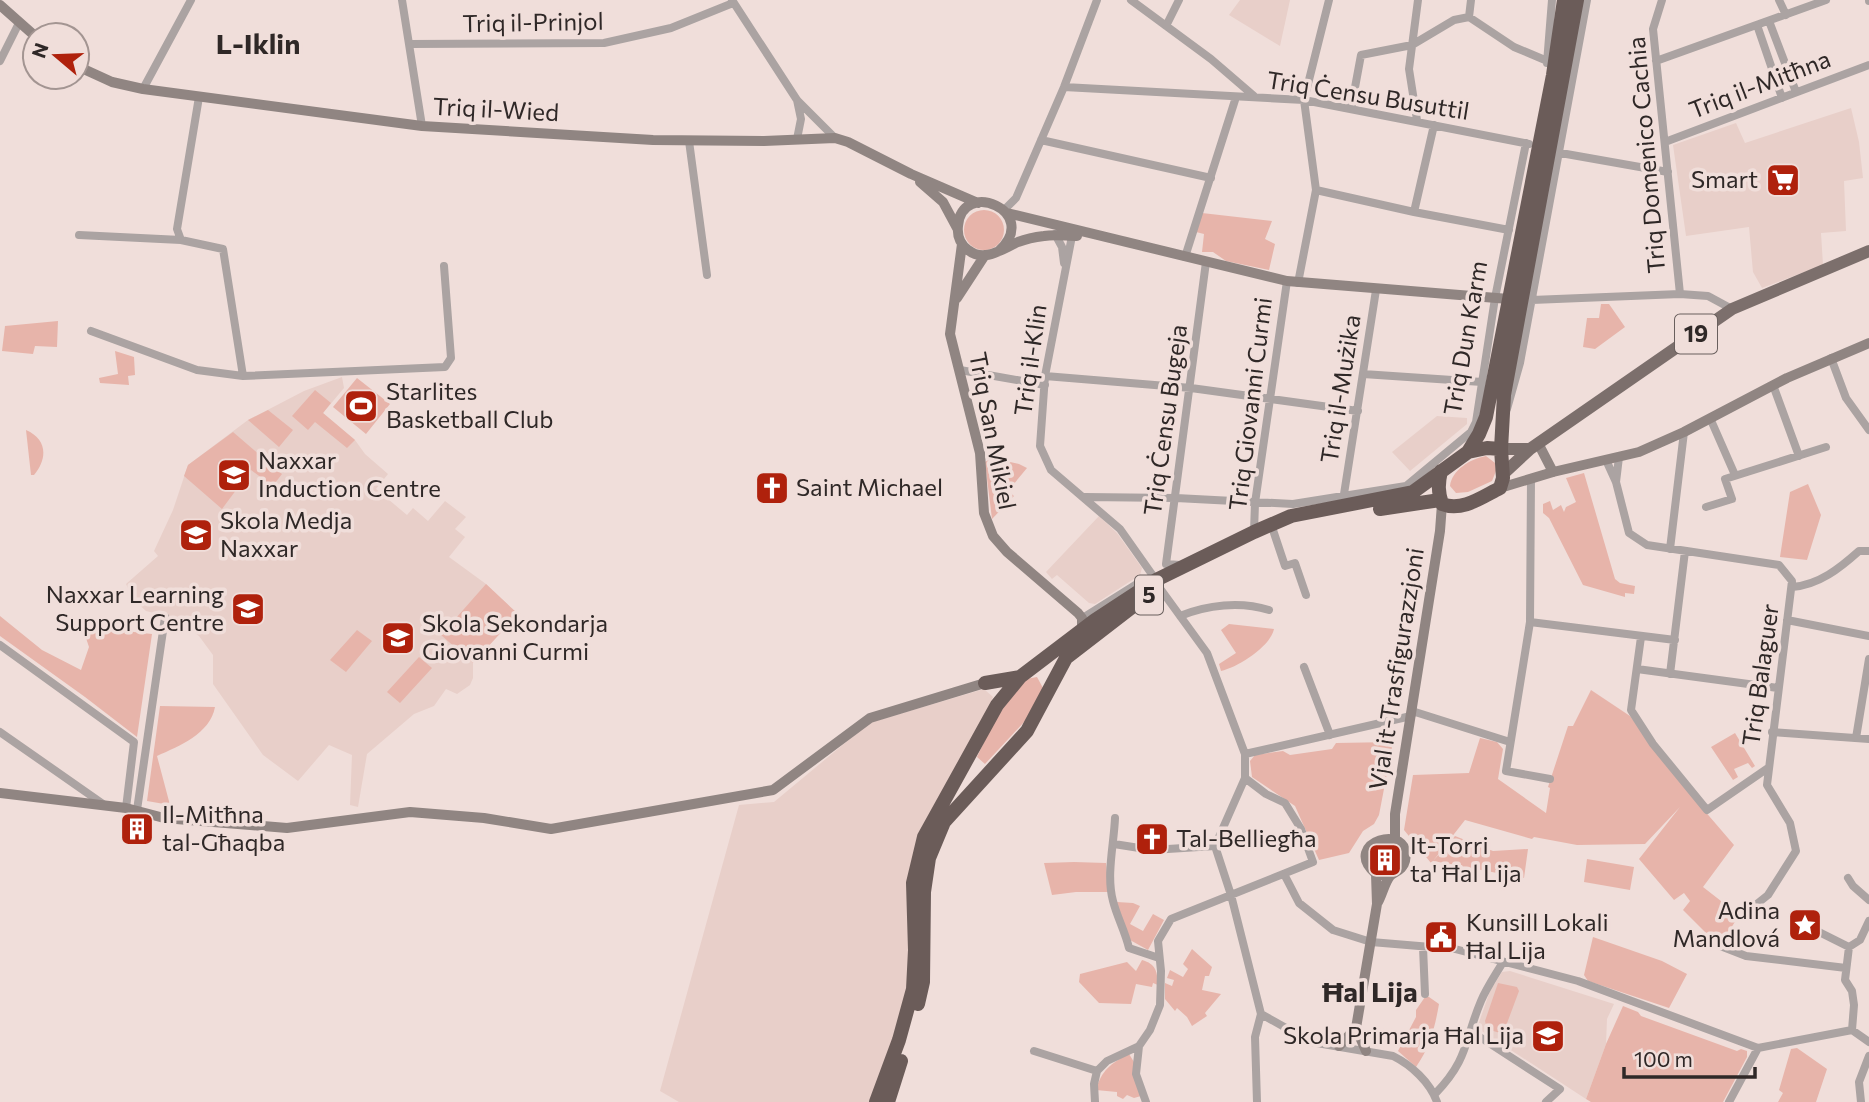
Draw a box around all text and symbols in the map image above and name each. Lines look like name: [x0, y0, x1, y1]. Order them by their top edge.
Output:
street label: Triq il-Prinjol: [462, 6, 604, 37]
north arrow: [21, 21, 91, 91]
district label: L-Iklin: [216, 26, 300, 60]
street label: Triq Domenico Cachia: [1621, 36, 1670, 275]
text: N: [26, 40, 53, 61]
street label: Triq il-Mitħna: [1685, 43, 1834, 124]
street label: Triq Ċensu Busuttil: [1265, 64, 1472, 125]
street label: Triq il-Wied: [432, 91, 560, 126]
supermarket icon: Smart: [1764, 161, 1802, 199]
place label: Smart: [1691, 164, 1758, 193]
street label: Triq Dun Karm: [1437, 258, 1492, 417]
street label: Triq Giovanni Curmi: [1222, 295, 1277, 512]
street label: Triq il-Klin: [1007, 302, 1052, 417]
street label: Triq il-Mużika: [1313, 312, 1366, 465]
road number: 19: [1675, 314, 1717, 354]
street label: Triq Ċensu Bugeja: [1137, 322, 1192, 517]
street label: Triq San Mikiel: [964, 350, 1023, 512]
place label: Starlites Basketball Club: [386, 376, 553, 433]
sports icon: Starlites Basketball Club: [342, 387, 380, 425]
place label: Naxxar Induction Centre: [258, 445, 441, 502]
school or university icon: Naxxar Induction Centre: [215, 456, 253, 494]
church icon: Saint Michael: [753, 469, 791, 507]
place label: Saint Michael: [796, 472, 943, 501]
place label: Skola Medja Naxxar: [220, 505, 352, 562]
school or university icon: Skola Medja Naxxar: [177, 516, 215, 554]
street label: Vjal it-Trasfigurazzjoni: [1362, 546, 1429, 792]
road number: 5: [1135, 576, 1163, 614]
place label: Naxxar Learning Support Centre: [46, 579, 224, 636]
school or university icon: Naxxar Learning Support Centre: [229, 590, 267, 628]
street label: Triq Balaguer: [1735, 602, 1784, 748]
place label: Skola Sekondarja Giovanni Curmi: [422, 608, 608, 665]
school or university icon: Skola Sekondarja Giovanni Curmi: [379, 619, 417, 657]
place label: Il-Mitħna tal-Għaqba: [162, 799, 285, 856]
building icon: Il-Mitħna tal-Għaqba: [118, 810, 156, 848]
church icon: Tal-Belliegħa: [1133, 820, 1171, 858]
place label: Tal-Belliegħa: [1176, 823, 1317, 852]
place label: It-Torri ta' Ħal Lija: [1410, 830, 1522, 887]
building icon: It-Torri ta' Ħal Lija: [1366, 841, 1404, 879]
place label: Adina Mandlová: [1673, 895, 1780, 952]
place icon: Adina Mandlová: [1786, 906, 1824, 944]
place label: Kunsill Lokali Ħal Lija: [1466, 907, 1609, 964]
public building icon: Kunsill Lokali Ħal Lija: [1422, 918, 1460, 956]
district label: Ħal Lija: [1321, 974, 1418, 1008]
school or university icon: Skola Primarja Ħal Lija: [1529, 1017, 1567, 1055]
place label: Skola Primarja Ħal Lija: [1283, 1020, 1524, 1049]
scale bar: [1624, 1036, 1755, 1080]
text: 100 m: [1634, 1046, 1693, 1071]

